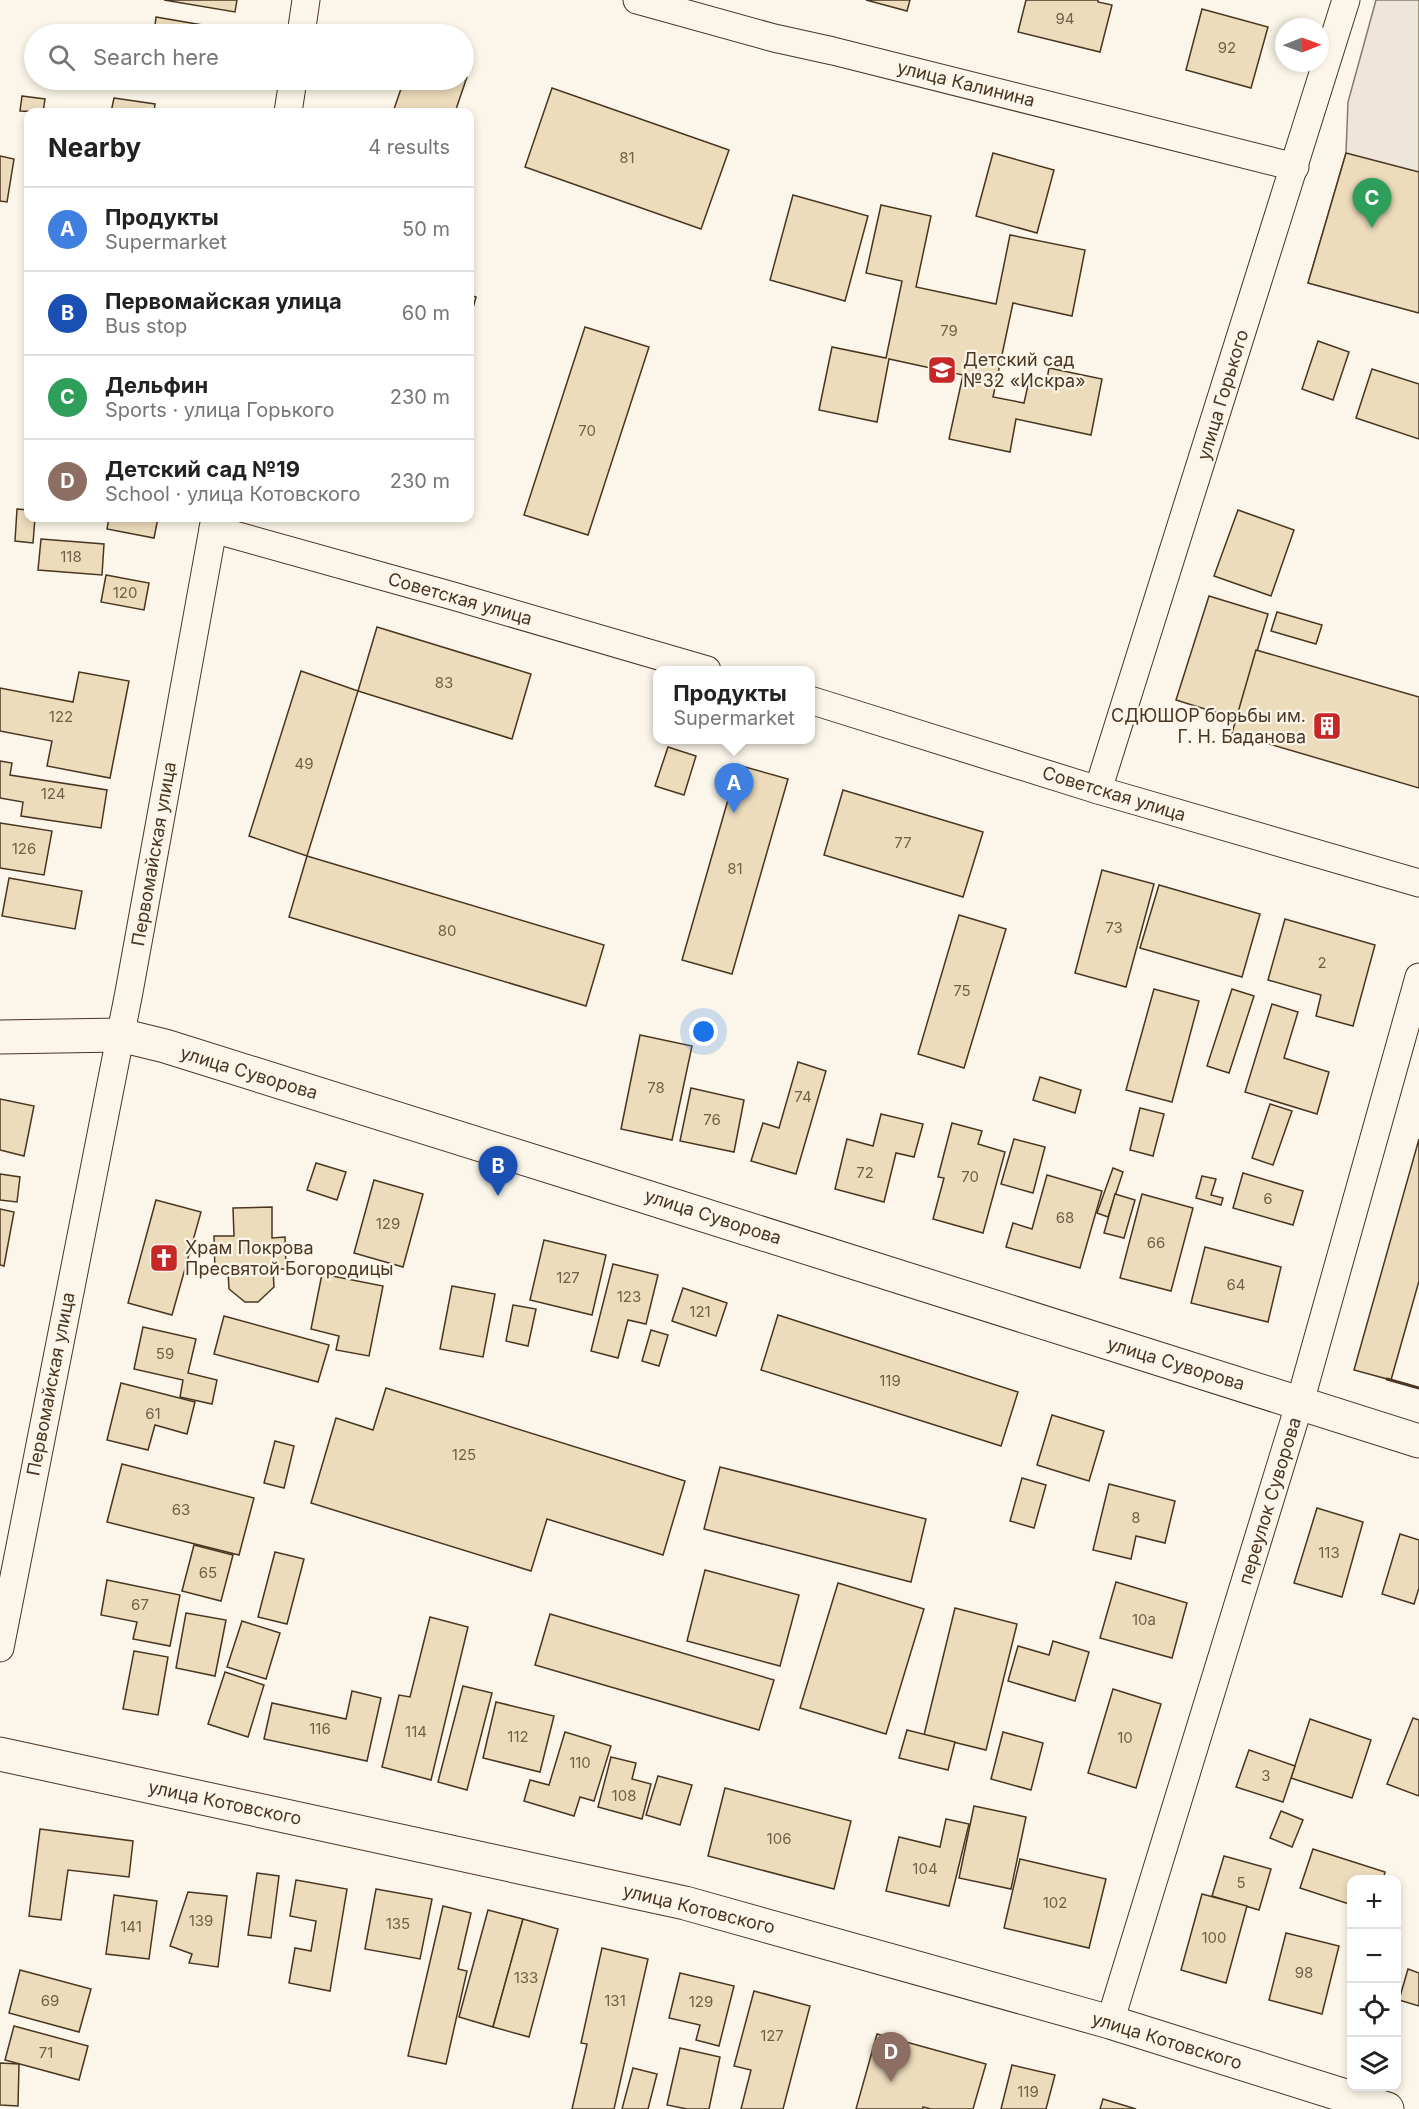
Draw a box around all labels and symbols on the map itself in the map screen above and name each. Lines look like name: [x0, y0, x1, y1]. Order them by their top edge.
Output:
house number: 94: [1056, 9, 1075, 28]
north arrow: [1275, 18, 1329, 72]
house number: 92: [1218, 38, 1236, 57]
street label: улица Калинина: [895, 56, 1037, 111]
house number: 81: [619, 148, 635, 167]
pin: C: [1352, 178, 1392, 228]
house number: 79: [940, 321, 958, 340]
street label: улица Горького: [1193, 327, 1252, 463]
place label: Детский сад №32 «Искра»: [963, 349, 1086, 391]
school or university icon: Детский сад №32 «Искра»: [926, 354, 958, 386]
house number: 70: [578, 421, 596, 440]
house number: 118: [60, 547, 82, 566]
street label: Советская улица: [386, 568, 535, 629]
house number: 120: [113, 583, 137, 602]
house number: 83: [435, 673, 453, 692]
place label: СДЮШОР борьбы им. Г. Н. Баданова: [1111, 705, 1306, 747]
house number: 122: [49, 707, 73, 726]
building icon: СДЮШОР борьбы им. Г. Н. Баданова: [1311, 710, 1343, 742]
house number: 49: [295, 754, 314, 773]
street label: Первомайская улица: [127, 760, 180, 948]
street label: Советская улица: [1040, 762, 1188, 825]
pin: A: [714, 764, 754, 813]
house number: 124: [41, 784, 65, 803]
house number: 77: [894, 833, 912, 852]
house number: 126: [12, 839, 36, 858]
house number: 81: [727, 859, 743, 878]
house number: 73: [1105, 918, 1123, 937]
house number: 80: [438, 921, 456, 940]
house number: 2: [1317, 953, 1327, 972]
house number: 75: [953, 981, 971, 1000]
your location: [689, 1017, 718, 1046]
street label: улица Суворова: [178, 1042, 320, 1103]
house number: 78: [647, 1078, 665, 1097]
house number: 74: [794, 1087, 812, 1106]
house number: 76: [703, 1110, 721, 1129]
pin: B: [478, 1146, 518, 1196]
house number: 72: [856, 1163, 874, 1182]
house number: 70: [961, 1167, 979, 1186]
street label: улица Суворова: [642, 1185, 784, 1249]
house number: 6: [1263, 1189, 1273, 1208]
house number: 68: [1056, 1208, 1074, 1227]
house number: 129: [376, 1214, 400, 1233]
house number: 66: [1147, 1233, 1165, 1252]
place label: Храм Покрова Пресвятой Богородицы: [185, 1237, 393, 1279]
church icon: Храм Покрова Пресвятой Богородицы: [148, 1242, 180, 1274]
house number: 127: [556, 1268, 580, 1287]
house number: 64: [1227, 1275, 1246, 1294]
house number: 123: [617, 1287, 641, 1306]
street label: Первомайская улица: [22, 1290, 79, 1478]
house number: 121: [689, 1302, 711, 1321]
street label: улица Суворова: [1105, 1333, 1247, 1394]
house number: 59: [156, 1344, 174, 1363]
house number: 119: [879, 1371, 901, 1390]
house number: 61: [145, 1404, 161, 1423]
street label: переулок Суворова: [1234, 1415, 1305, 1587]
house number: 125: [452, 1445, 476, 1464]
house number: 63: [172, 1500, 190, 1519]
house number: 8: [1131, 1508, 1141, 1527]
house number: 113: [1318, 1543, 1340, 1562]
house number: 65: [199, 1563, 217, 1582]
house number: 67: [131, 1595, 149, 1614]
house number: 10а: [1132, 1610, 1156, 1629]
house number: 116: [309, 1719, 331, 1738]
house number: 114: [405, 1722, 427, 1741]
house number: 112: [507, 1727, 529, 1746]
house number: 10: [1117, 1728, 1133, 1747]
house number: 110: [569, 1753, 591, 1772]
house number: 3: [1261, 1766, 1271, 1785]
street label: улица Котовского: [147, 1776, 304, 1829]
house number: 108: [612, 1786, 636, 1805]
house number: 106: [767, 1829, 791, 1848]
house number: 104: [912, 1859, 938, 1878]
house number: 5: [1236, 1873, 1246, 1892]
street label: улица Котовского: [621, 1879, 777, 1938]
house number: 102: [1043, 1893, 1067, 1912]
house number: 139: [189, 1911, 213, 1930]
house number: 135: [386, 1914, 410, 1933]
house number: 141: [120, 1917, 142, 1936]
house number: 100: [1201, 1928, 1227, 1947]
house number: 98: [1295, 1963, 1313, 1982]
house number: 133: [514, 1968, 538, 1987]
house number: 69: [41, 1991, 59, 2010]
house number: 131: [604, 1991, 626, 2010]
house number: 129: [689, 1992, 713, 2011]
street label: улица Котовского: [1089, 2008, 1245, 2073]
house number: 127: [760, 2026, 784, 2045]
pin: D: [872, 2032, 910, 2082]
house number: 71: [39, 2043, 53, 2062]
house number: 119: [1017, 2082, 1039, 2101]

